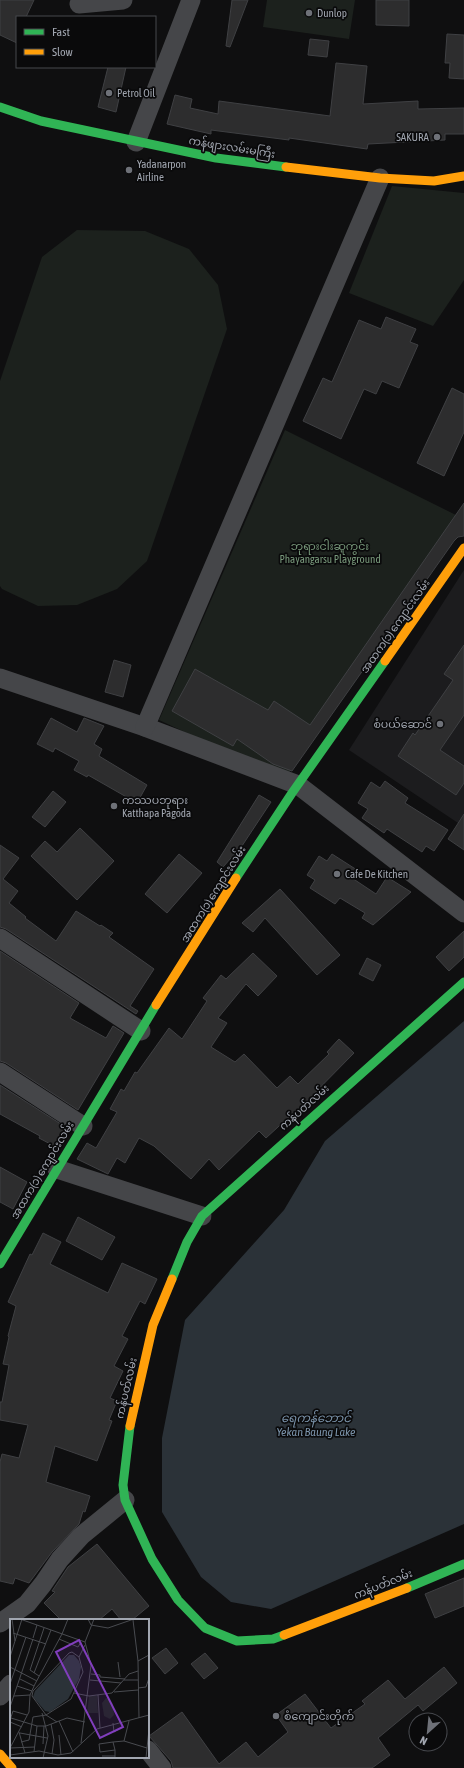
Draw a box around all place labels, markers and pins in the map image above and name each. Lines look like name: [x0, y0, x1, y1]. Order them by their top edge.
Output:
place label: Dunlop: [317, 7, 347, 19]
marker: Dunlop: [304, 8, 314, 18]
place label: Petrol Oil: [117, 87, 155, 99]
marker: Petrol Oil: [104, 88, 114, 98]
place label: SAKURA: [396, 131, 430, 143]
marker: SAKURA: [432, 132, 442, 142]
place label: Yadanarpon Airline: [137, 158, 186, 183]
marker: Yadanarpon Airline: [124, 165, 134, 175]
place label: စံပယ်ဆောင်: [373, 717, 432, 730]
marker: စံပယ်ဆောင်: [435, 719, 445, 729]
place label: ကဿပဘုရား Katthapa Pagoda: [122, 794, 191, 819]
marker: ကဿပဘုရား Katthapa Pagoda: [109, 801, 119, 811]
place label: Cafe De Kitchen: [345, 868, 408, 880]
marker: Cafe De Kitchen: [332, 869, 342, 879]
place label: စံကျောင်းတိုက်: [284, 1709, 354, 1725]
marker: စံကျောင်းတိုက်: [271, 1711, 281, 1721]

